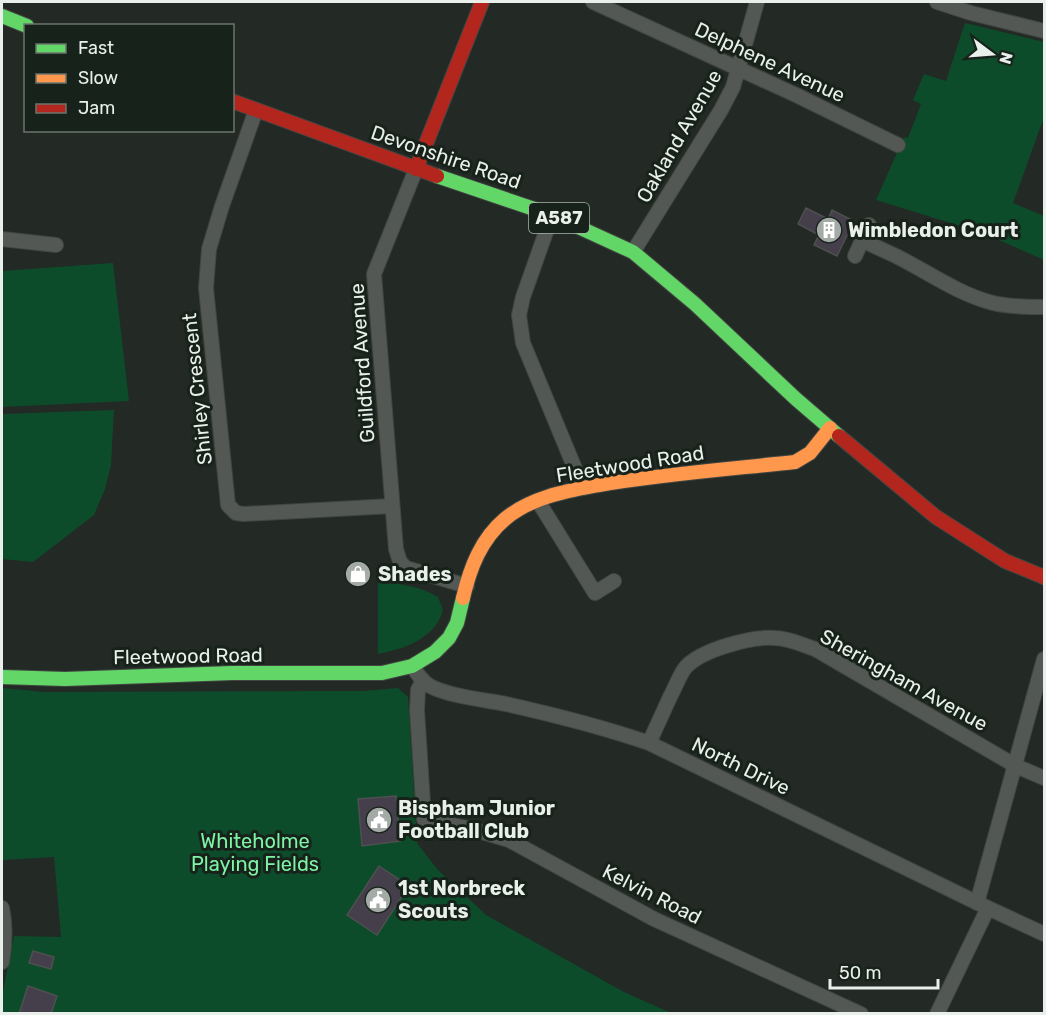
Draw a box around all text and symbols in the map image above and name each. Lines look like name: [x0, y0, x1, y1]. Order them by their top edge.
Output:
street label: Delphene Avenue: [691, 17, 849, 107]
legend: [24, 24, 234, 132]
north arrow: [962, 24, 1022, 84]
text: Fast: [78, 37, 114, 59]
text: N: [995, 50, 1017, 66]
street label: Oakland Avenue: [631, 65, 727, 207]
text: Slow: [78, 67, 118, 89]
text: Jam: [78, 97, 115, 119]
street label: Devonshire Road: [368, 120, 524, 194]
road number: A587: [529, 203, 589, 233]
building icon: Wimbledon Court: [814, 215, 844, 245]
place label: Wimbledon Court: [848, 218, 1018, 242]
street label: Guildford Avenue: [344, 282, 380, 444]
street label: Shirley Crescent: [177, 312, 217, 466]
street label: Fleetwood Road: [554, 440, 706, 488]
shop icon: Shades: [343, 559, 373, 589]
place label: Shades: [378, 562, 452, 586]
street label: Sheringham Avenue: [816, 624, 992, 736]
street label: Fleetwood Road: [113, 643, 263, 669]
street label: North Drive: [688, 732, 794, 800]
place label: Bispham Junior Football Club: [398, 796, 555, 843]
public building icon: Bispham Junior Football Club: [364, 805, 394, 835]
park label: Whiteholme Playing Fields: [191, 829, 319, 876]
street label: Kelvin Road: [599, 859, 705, 929]
place label: 1st Norbreck Scouts: [398, 876, 526, 923]
public building icon: 1st Norbreck Scouts: [363, 885, 393, 915]
scale bar: [830, 952, 938, 990]
text: 50 m: [839, 962, 882, 984]

